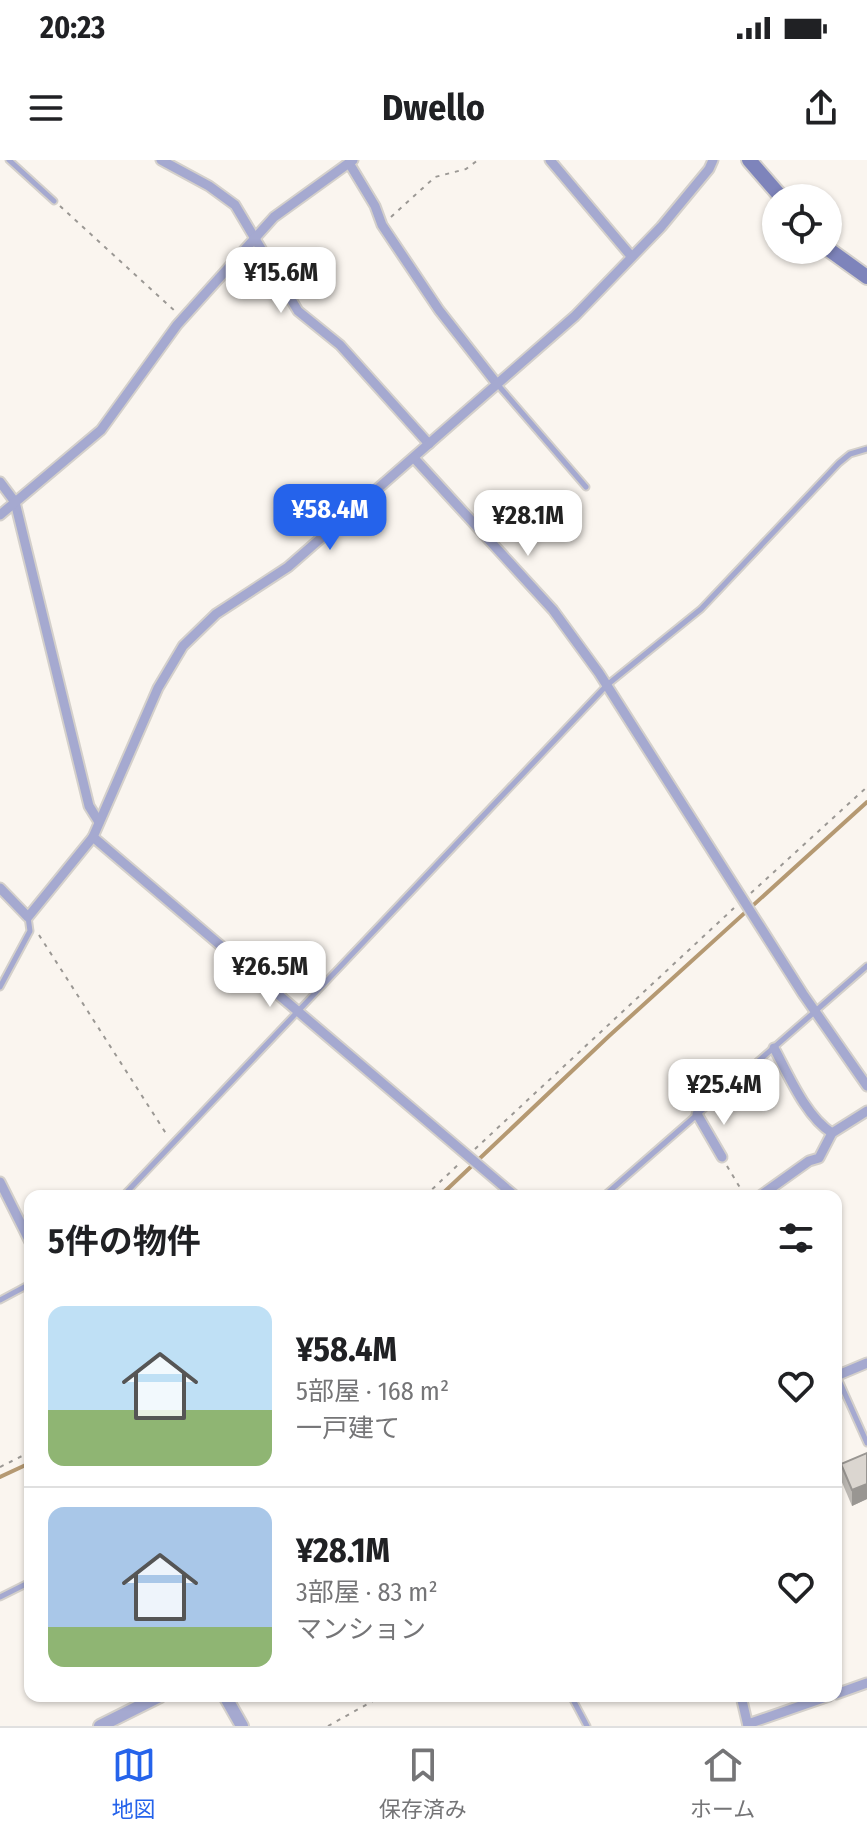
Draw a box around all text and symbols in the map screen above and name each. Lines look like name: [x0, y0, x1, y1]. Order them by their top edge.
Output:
text: 20:23: [40, 10, 105, 46]
icon: menu: [24, 86, 68, 130]
text: Dwello: [382, 86, 485, 130]
icon: share: [799, 86, 843, 130]
map controls: [762, 184, 842, 264]
button: locate: [762, 184, 842, 264]
pin: ¥15.6M: [216, 247, 346, 315]
text: ¥15.6M: [244, 257, 318, 288]
pin: ¥58.4M: [265, 484, 395, 552]
pin: ¥28.1M: [463, 490, 593, 558]
text: ¥58.4M: [291, 494, 369, 525]
text: ¥28.1M: [492, 500, 564, 531]
pin: ¥26.5M: [205, 941, 335, 1009]
text: ¥26.5M: [232, 951, 308, 982]
pin: ¥25.4M: [659, 1059, 789, 1127]
text: ¥25.4M: [686, 1069, 762, 1100]
icon: filters: [774, 1216, 818, 1260]
text: 5件の物件: [48, 1221, 201, 1262]
text: ¥58.4M: [296, 1329, 397, 1370]
icon: home: [112, 1338, 208, 1434]
icon: heart: [774, 1364, 818, 1408]
text: 5部屋 · 168 m²: [296, 1376, 449, 1407]
text: 一戸建て: [296, 1413, 400, 1444]
text: ¥28.1M: [296, 1530, 390, 1571]
icon: home: [112, 1539, 208, 1635]
icon: heart: [774, 1565, 818, 1609]
text: 3部屋 · 83 m²: [296, 1577, 438, 1608]
text: マンション: [296, 1614, 426, 1645]
tab: 地図: [112, 1743, 156, 1823]
tab: 保存済み: [379, 1743, 467, 1823]
tab: ホーム: [690, 1743, 755, 1823]

